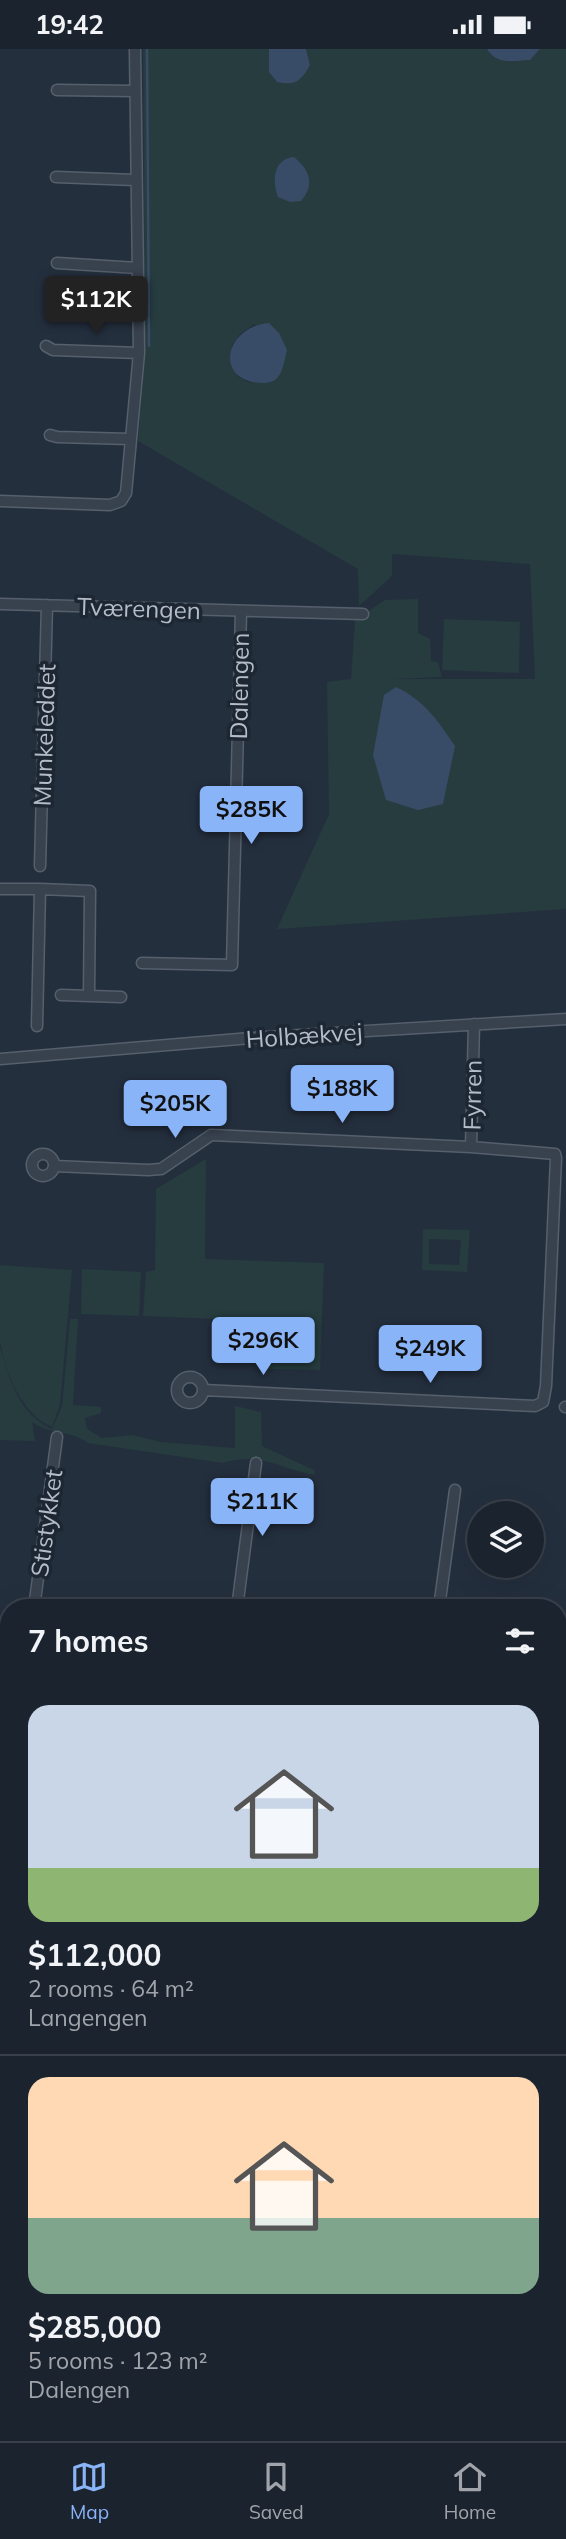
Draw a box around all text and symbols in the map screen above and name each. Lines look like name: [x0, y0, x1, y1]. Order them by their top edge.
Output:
text: 19:42: [35, 8, 104, 41]
pin: $112K: [47, 277, 145, 336]
text: $112K: [61, 284, 131, 313]
street label: Tværengen: [77, 591, 201, 625]
street label: Dalengen: [223, 632, 255, 740]
street label: Munkeleddet: [27, 663, 61, 807]
pin: $285K: [202, 787, 300, 846]
text: $285K: [216, 794, 286, 823]
street label: Holbækvej: [245, 1016, 363, 1054]
street label: Fyrren: [456, 1059, 488, 1131]
pin: $188K: [293, 1065, 391, 1125]
text: $188K: [307, 1073, 377, 1102]
pin: $205K: [126, 1081, 224, 1140]
text: $205K: [140, 1088, 210, 1117]
pin: $296K: [214, 1317, 312, 1377]
text: $296K: [228, 1325, 298, 1354]
pin: $249K: [381, 1325, 479, 1385]
text: $249K: [395, 1333, 465, 1362]
street label: Stistykket: [24, 1467, 68, 1579]
pin: $211K: [213, 1479, 311, 1538]
text: $211K: [227, 1486, 297, 1515]
map controls: [467, 1501, 544, 1578]
button: layers: [467, 1501, 544, 1578]
text: 7 homes: [28, 1622, 149, 1660]
icon: filters: [501, 1622, 539, 1660]
icon: home: [221, 1751, 347, 1877]
text: $112,000: [28, 1936, 161, 1974]
text: 2 rooms · 64 m²: [28, 1974, 194, 2003]
text: Langengen: [28, 2003, 148, 2032]
icon: home: [221, 2123, 347, 2249]
text: $285,000: [28, 2308, 161, 2346]
text: 5 rooms · 123 m²: [28, 2346, 208, 2375]
text: Dalengen: [28, 2375, 130, 2404]
tab: Map: [70, 2458, 109, 2524]
tab: Saved: [249, 2458, 304, 2524]
tab: Home: [444, 2458, 496, 2524]

